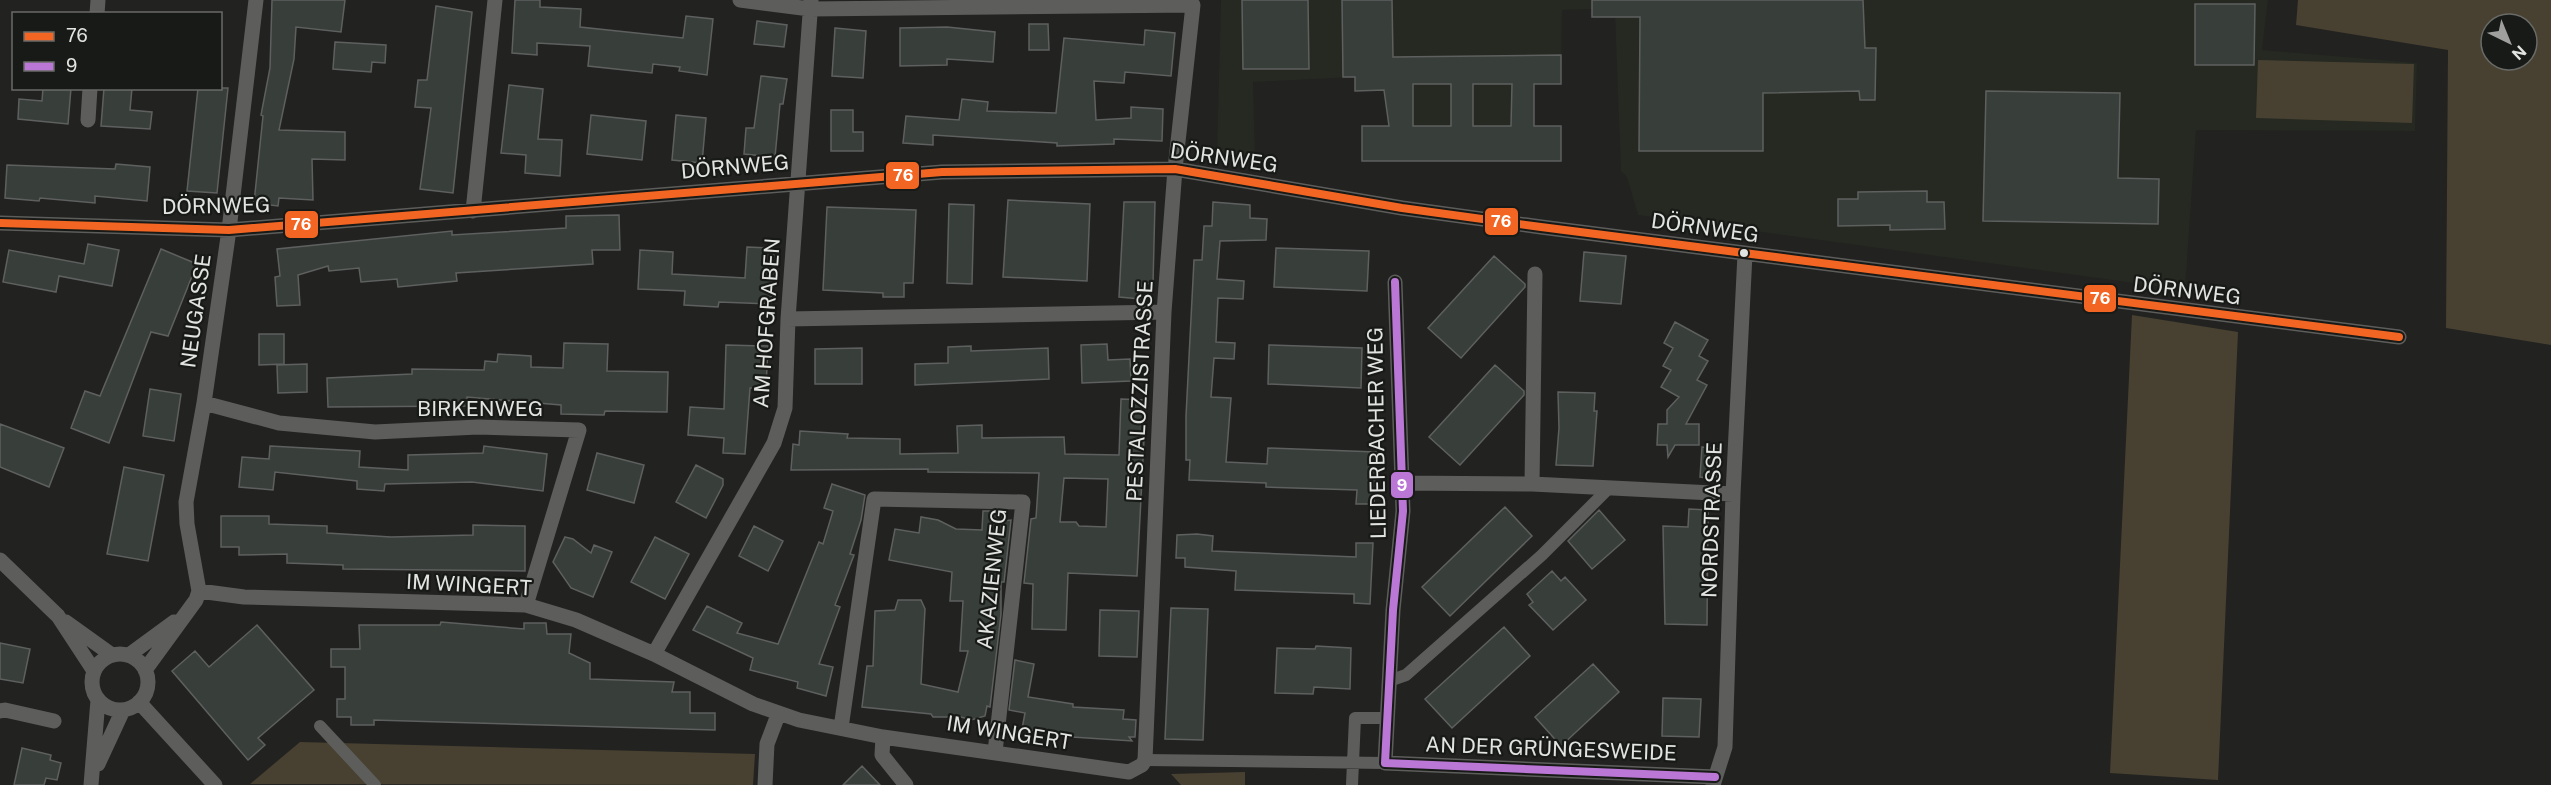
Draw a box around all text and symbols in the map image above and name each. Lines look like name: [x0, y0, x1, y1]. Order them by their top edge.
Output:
legend: [12, 12, 222, 90]
north arrow: [2479, 12, 2539, 72]
text: 76: [66, 25, 88, 46]
text: N: [2508, 41, 2530, 64]
text: 9: [66, 55, 77, 76]
street label: DÖRNWEG: [1169, 138, 1280, 177]
street label: DÖRNWEG: [680, 149, 790, 184]
line badge: 76: [885, 161, 920, 190]
text: 76: [893, 166, 913, 185]
street label: DÖRNWEG: [162, 192, 270, 219]
line badge: 76: [1484, 207, 1519, 236]
street label: DÖRNWEG: [1650, 208, 1761, 247]
line badge: 76: [284, 210, 319, 239]
text: 76: [1491, 212, 1511, 231]
text: 76: [291, 215, 311, 234]
street label: AM HOFGRABEN: [748, 237, 785, 409]
unlabelled marker: [1738, 247, 1750, 259]
street label: NEUGASSE: [175, 252, 216, 370]
street label: DÖRNWEG: [2132, 271, 2242, 310]
street label: PESTALOZZISTRASSE: [1121, 280, 1158, 502]
line badge: 76: [2083, 284, 2117, 313]
text: 76: [2090, 289, 2110, 308]
street label: LIEDERBACHER WEG: [1362, 327, 1391, 539]
street label: BIRKENWEG: [417, 396, 543, 421]
street label: NORDSTRASSE: [1696, 442, 1727, 598]
line badge: 9: [1390, 471, 1414, 499]
text: 9: [1397, 476, 1407, 495]
street label: AKAZIENWEG: [972, 507, 1011, 651]
street label: IM WINGERT: [405, 569, 533, 600]
street label: IM WINGERT: [945, 710, 1073, 755]
street label: AN DER GRÜNGESWEIDE: [1425, 732, 1677, 765]

